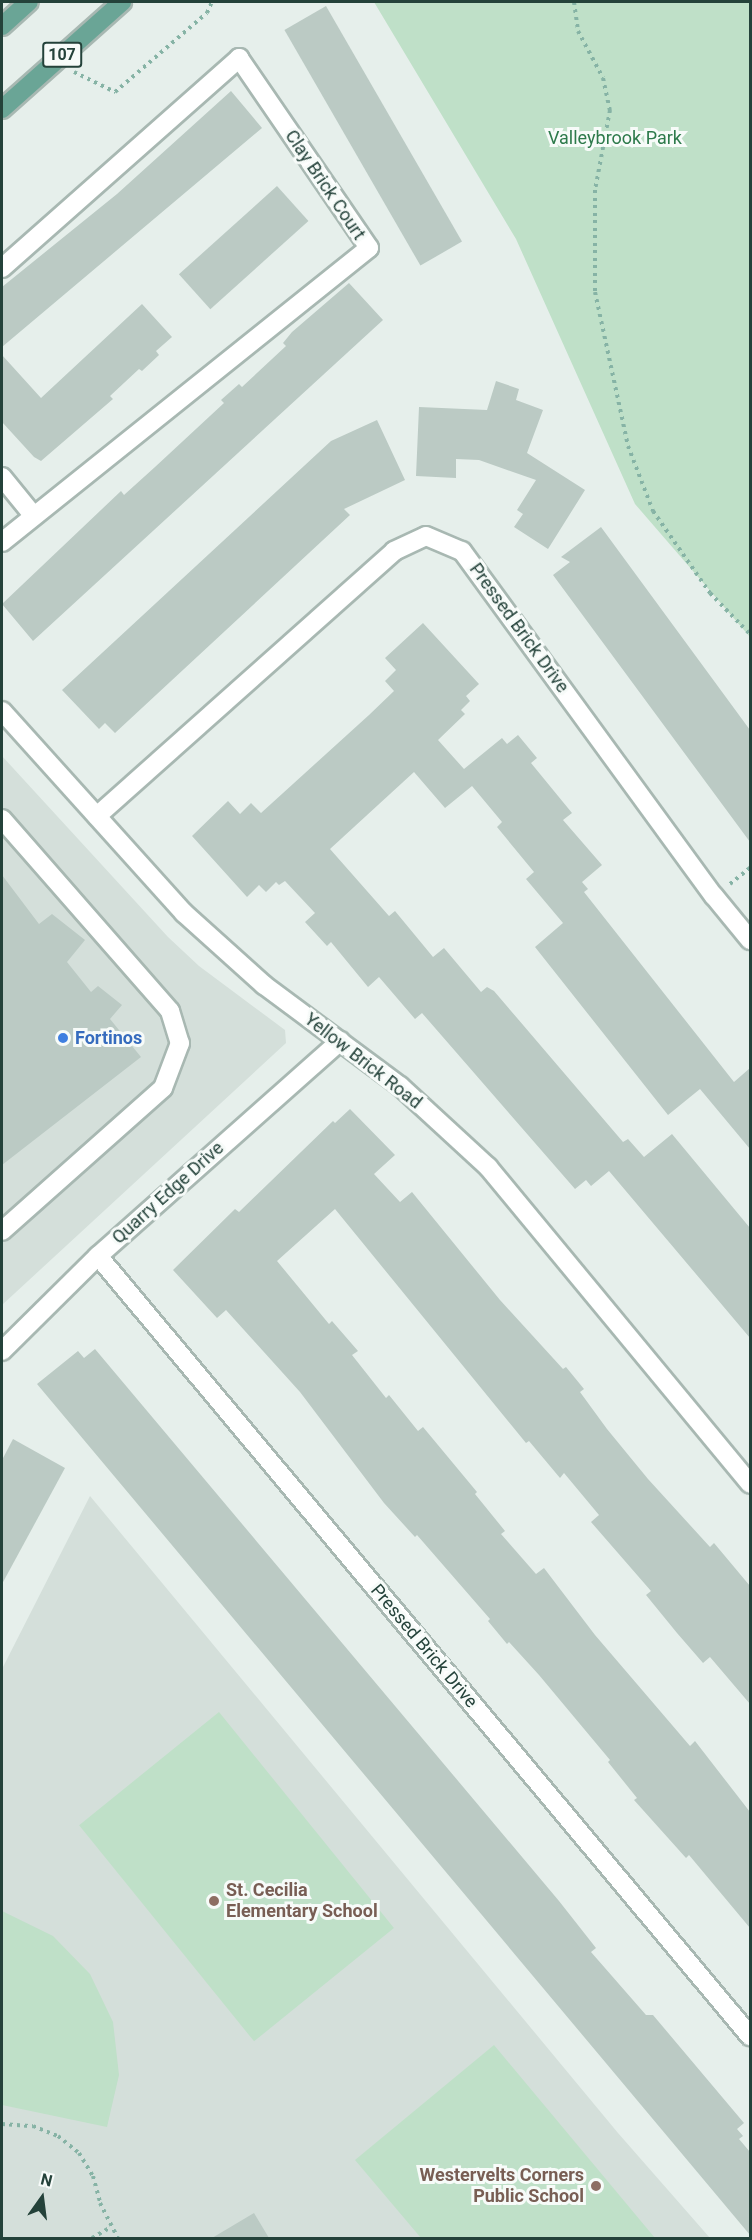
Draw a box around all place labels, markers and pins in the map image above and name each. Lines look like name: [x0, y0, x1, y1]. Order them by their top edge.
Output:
place label: Fortinos: [75, 1027, 142, 1049]
marker: Fortinos: [56, 1031, 70, 1045]
place label: St. Cecilia Elementary School: [226, 1880, 378, 1922]
marker: St. Cecilia Elementary School: [207, 1894, 221, 1908]
place label: Westervelts Corners Public School: [420, 2165, 584, 2208]
marker: Westervelts Corners Public School: [589, 2179, 603, 2193]

